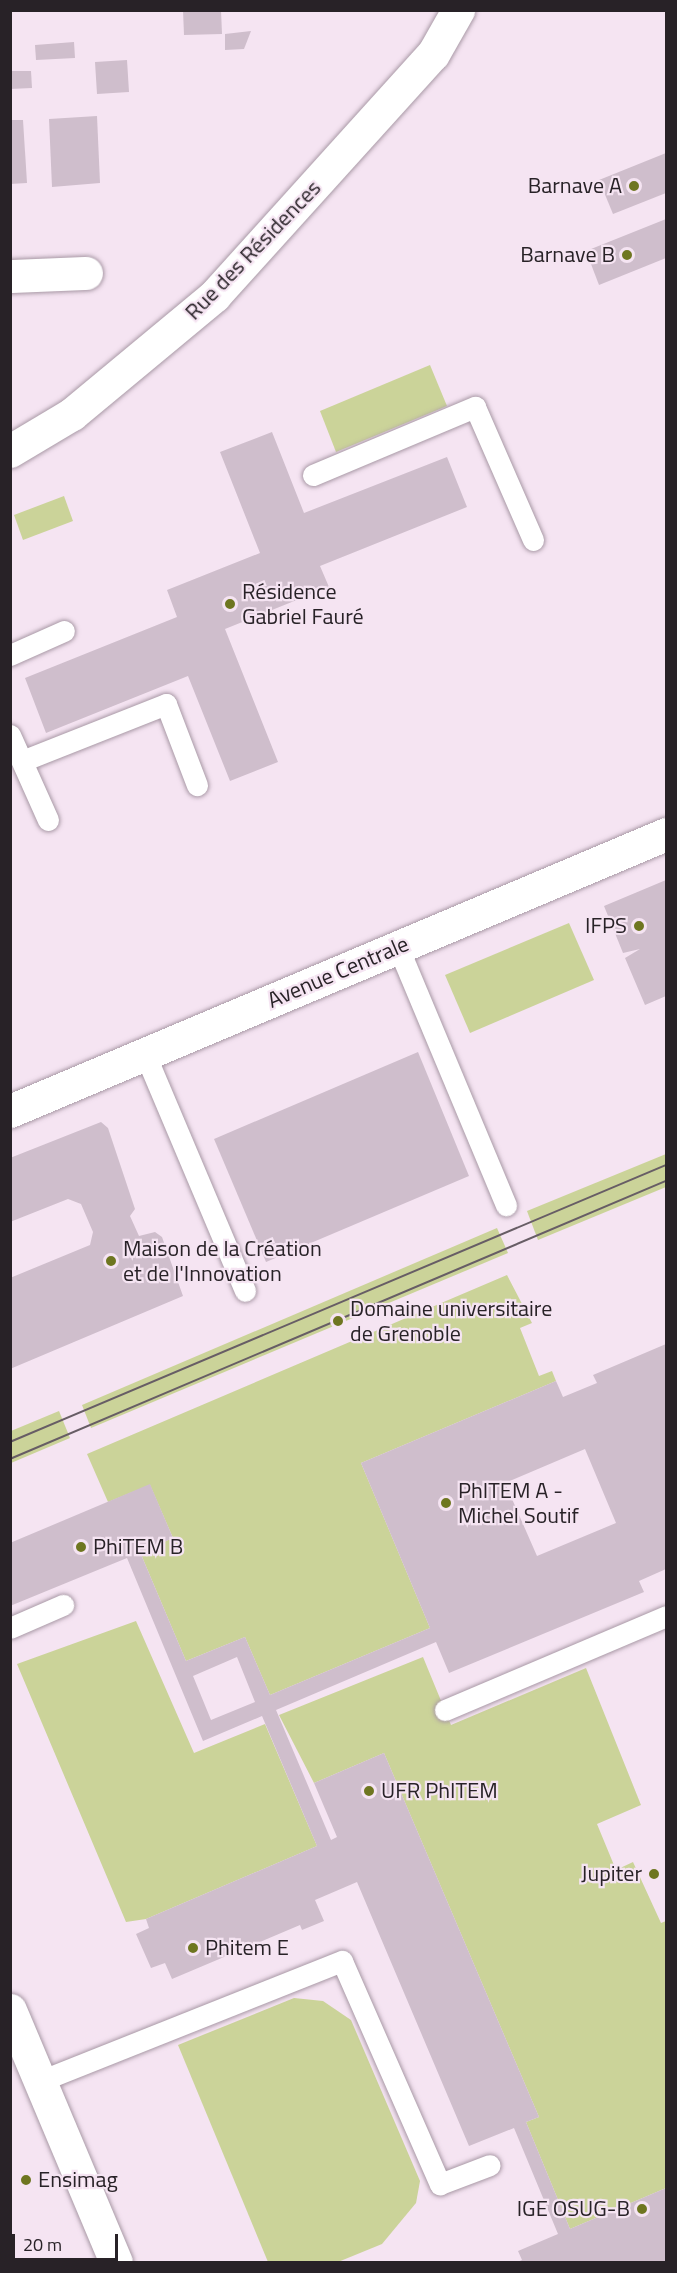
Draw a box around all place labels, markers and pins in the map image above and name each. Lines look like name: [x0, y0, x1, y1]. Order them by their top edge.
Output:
place label: Barnave A: [528, 173, 622, 199]
marker: Barnave A: [627, 179, 641, 193]
place label: Barnave B: [520, 242, 615, 268]
marker: Barnave B: [620, 248, 634, 262]
place label: Résidence Gabriel Fauré: [242, 578, 364, 630]
marker: Résidence Gabriel Fauré: [223, 597, 237, 611]
place label: IFPS: [585, 913, 627, 939]
marker: IFPS: [632, 919, 646, 933]
place label: Maison de la Création et de l'Innovation: [123, 1235, 322, 1286]
marker: Maison de la Création et de l'Innovation: [104, 1254, 118, 1268]
place label: Domaine universitaire de Grenoble: [350, 1295, 552, 1346]
marker: Domaine universitaire de Grenoble: [331, 1314, 345, 1328]
place label: PhITEM A - Michel Soutif: [458, 1477, 579, 1528]
marker: PhITEM A - Michel Soutif: [439, 1496, 453, 1510]
place label: PhiTEM B: [93, 1534, 183, 1560]
marker: PhiTEM B: [74, 1540, 88, 1554]
place label: UFR PhITEM: [381, 1778, 498, 1804]
marker: UFR PhITEM: [362, 1784, 376, 1798]
place label: Jupiter: [581, 1861, 642, 1887]
marker: Jupiter: [647, 1867, 661, 1881]
place label: Phitem E: [205, 1935, 289, 1961]
marker: Phitem E: [186, 1941, 200, 1955]
place label: Ensimag: [38, 2167, 118, 2193]
marker: Ensimag: [19, 2173, 33, 2187]
place label: IGE OSUG-B: [517, 2196, 630, 2222]
marker: IGE OSUG-B: [635, 2202, 649, 2216]

